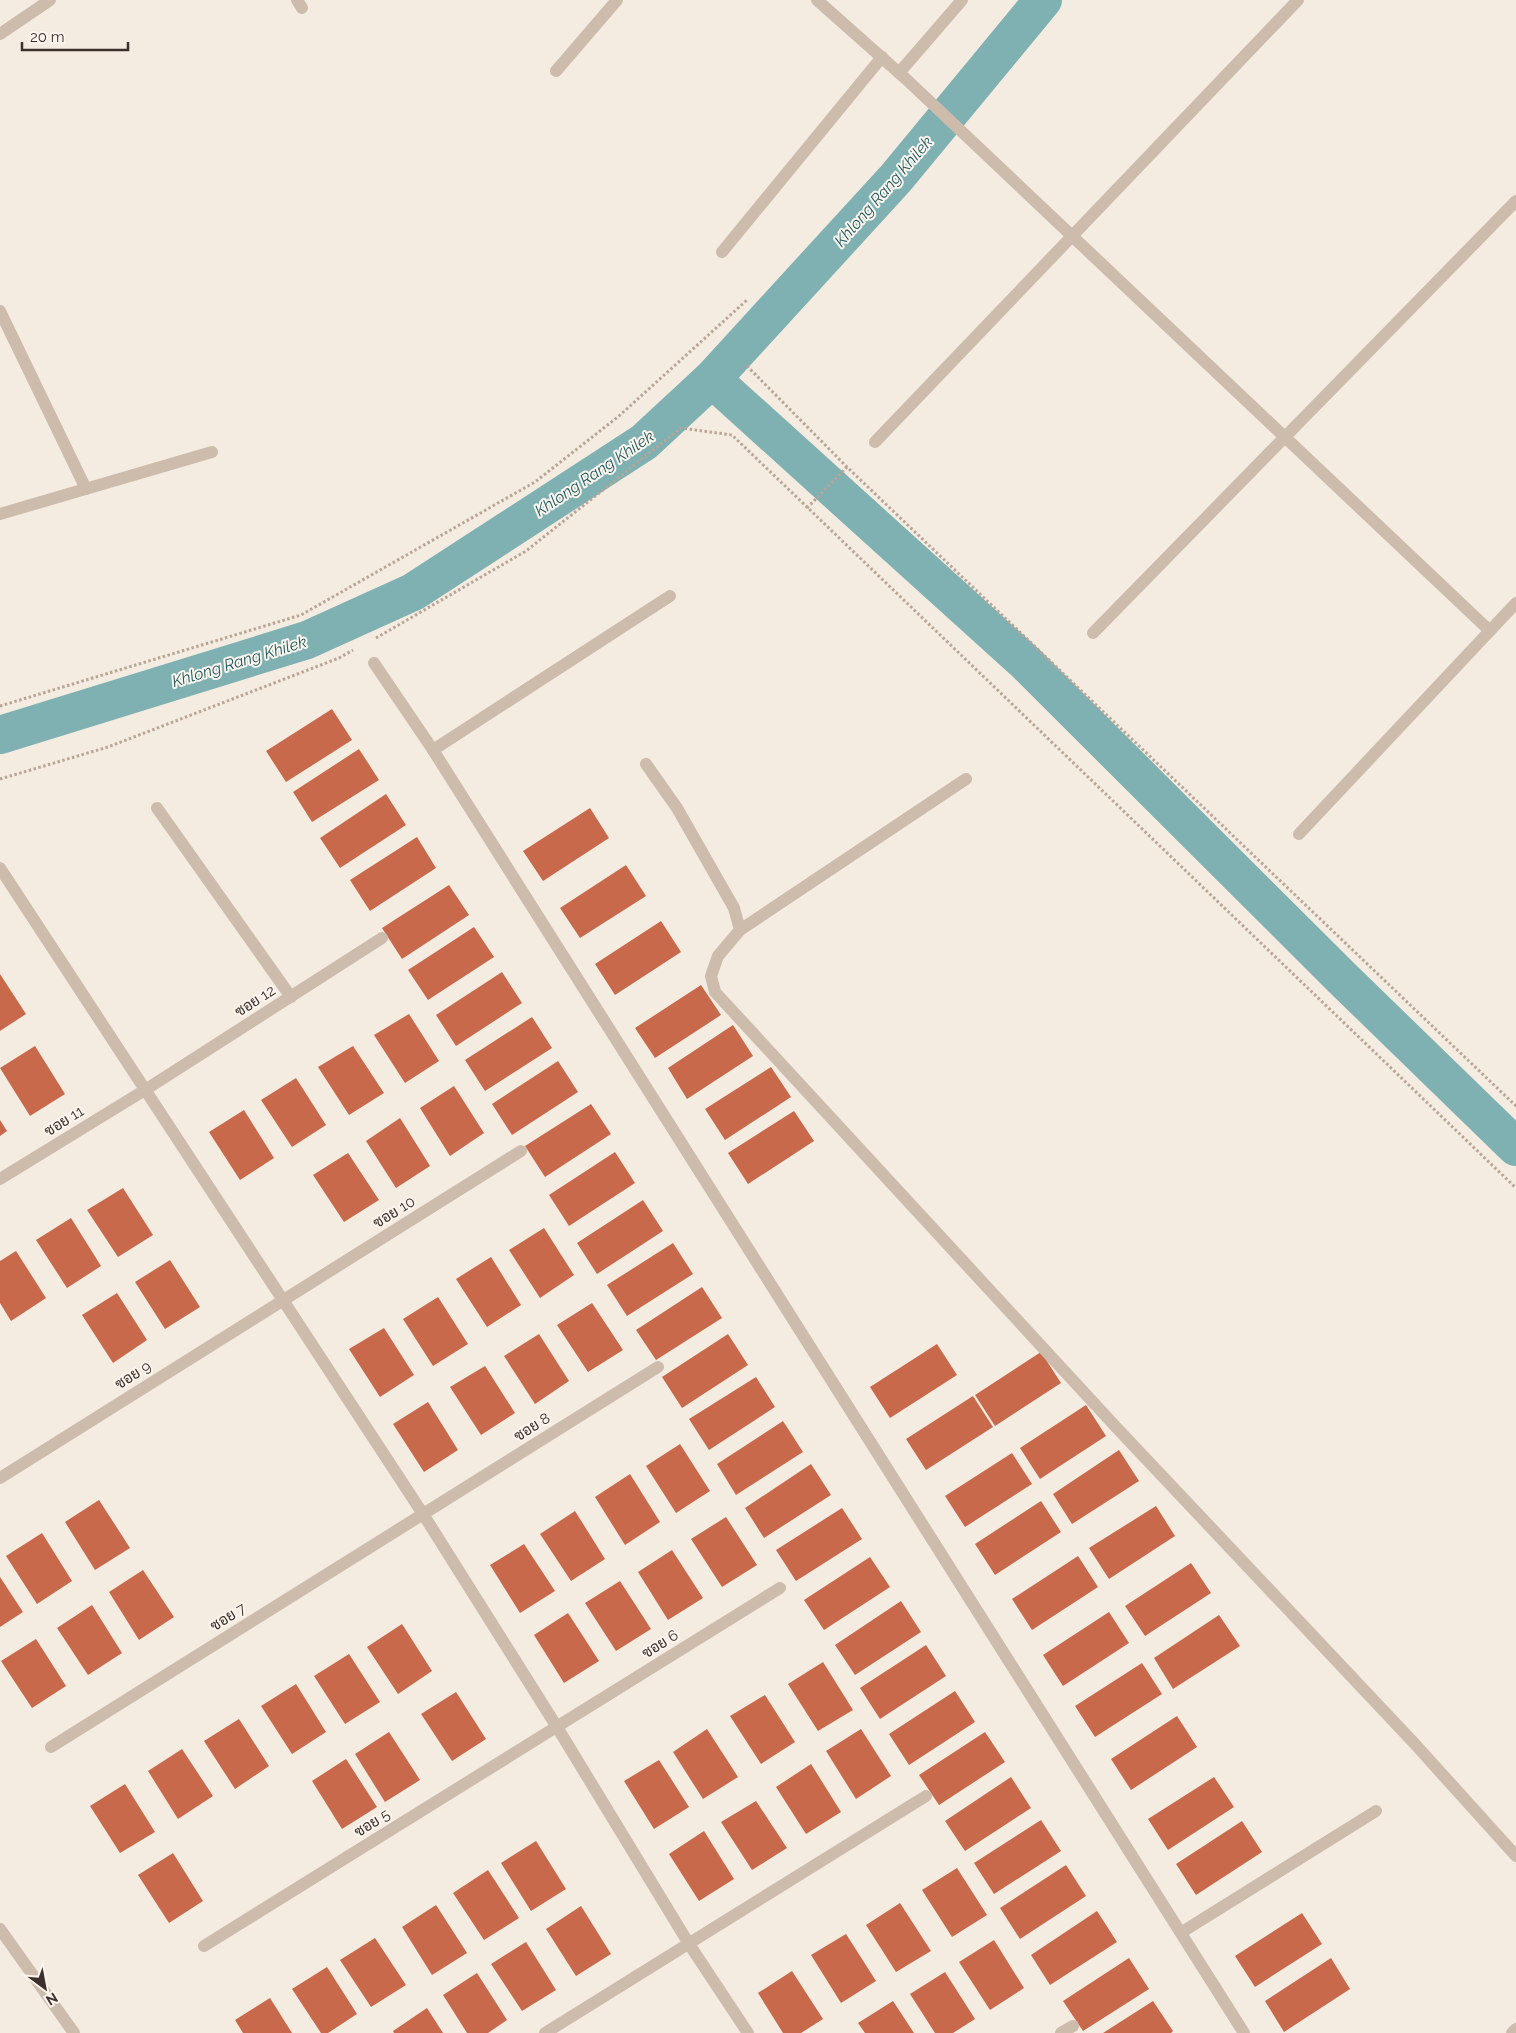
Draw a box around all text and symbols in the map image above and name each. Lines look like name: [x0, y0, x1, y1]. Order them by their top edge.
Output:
scale bar: [22, 20, 129, 52]
text: 20 m: [30, 28, 65, 46]
water label: Khlong Rang Khilek: [830, 132, 937, 250]
water label: Khlong Rang Khilek: [531, 426, 658, 520]
water label: Khlong Rang Khilek: [170, 632, 309, 691]
street label: ซอย 12: [231, 981, 279, 1021]
street label: ซอย 11: [41, 1102, 88, 1140]
street label: ซอย 10: [370, 1192, 418, 1232]
street label: ซอย 9: [112, 1357, 155, 1393]
street label: ซอย 8: [511, 1409, 554, 1445]
street label: ซอย 7: [207, 1599, 249, 1635]
street label: ซอย 6: [638, 1626, 682, 1662]
street label: ซอย 5: [351, 1805, 393, 1841]
north arrow: [20, 1963, 70, 2013]
text: N: [43, 1989, 61, 2009]

